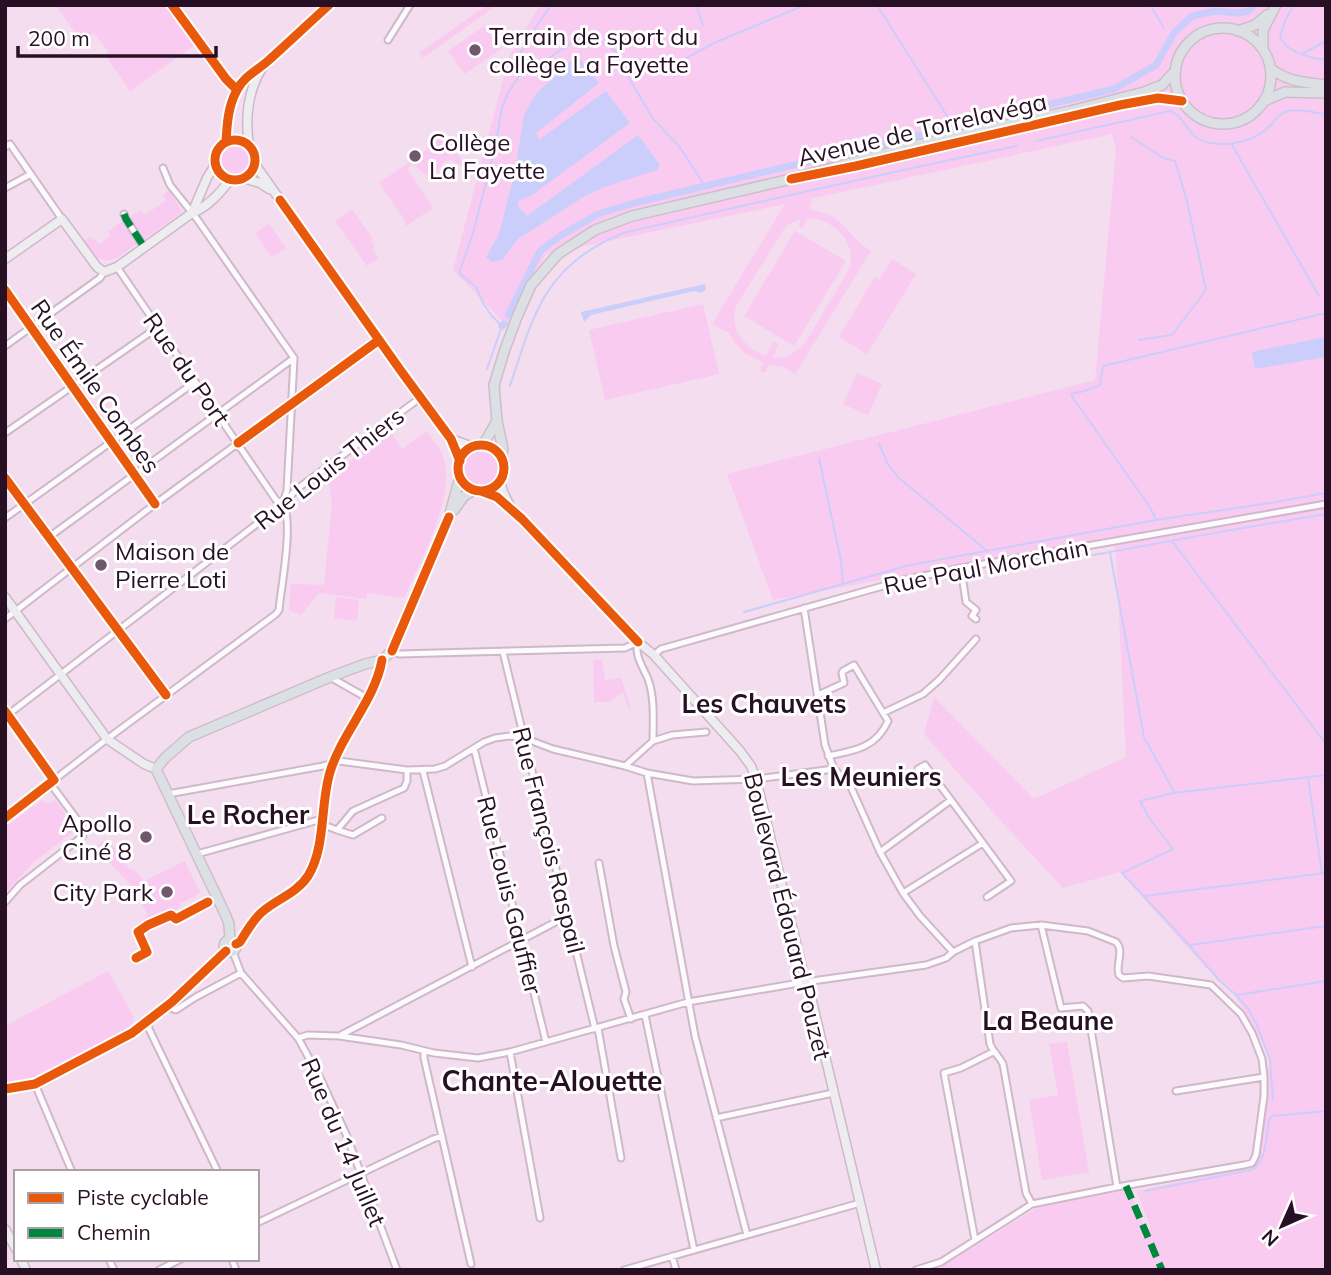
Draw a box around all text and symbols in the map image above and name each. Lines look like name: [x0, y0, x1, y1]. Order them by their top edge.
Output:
scale bar: [18, 14, 215, 58]
place label: Terrain de sport du collège La Fayette: [489, 21, 698, 79]
text: 200 m: [28, 25, 90, 51]
marker: Terrain de sport du collège La Fayette: [467, 42, 483, 58]
street label: Avenue de Torrelavéga: [795, 86, 1049, 172]
place label: Collège La Fayette: [429, 127, 545, 185]
marker: Collège La Fayette: [407, 148, 423, 164]
street label: Rue Émile Combes: [25, 293, 167, 479]
street label: Rue du Port: [137, 307, 237, 431]
street label: Rue Louis Thiers: [248, 400, 410, 536]
street label: Rue Paul Morchain: [881, 531, 1091, 601]
place label: Maison de Pierre Loti: [115, 536, 229, 594]
marker: Maison de Pierre Loti: [93, 557, 109, 573]
district label: Les Chauvets: [682, 687, 846, 720]
street label: Rue François Raspail: [506, 724, 592, 956]
district label: Les Meuniers: [780, 760, 942, 793]
street label: Boulevard Édouard Pouzet: [738, 769, 838, 1063]
street label: Rue Louis Gauffier: [471, 793, 549, 998]
district label: Le Rocher: [187, 798, 310, 831]
place label: Apollo Ciné 8: [61, 808, 132, 866]
marker: Apollo Ciné 8: [138, 829, 154, 845]
place label: City Park: [53, 877, 154, 907]
marker: City Park: [159, 884, 175, 900]
district label: La Beaune: [982, 1004, 1114, 1037]
street label: Rue du 14 Juillet: [295, 1053, 393, 1231]
district label: Chante-Alouette: [442, 1063, 662, 1098]
legend: [14, 1170, 259, 1261]
text: Piste cyclable: [77, 1184, 209, 1210]
north arrow: [1247, 1191, 1317, 1261]
text: Chemin: [77, 1219, 151, 1245]
text: N: [1256, 1224, 1284, 1252]

